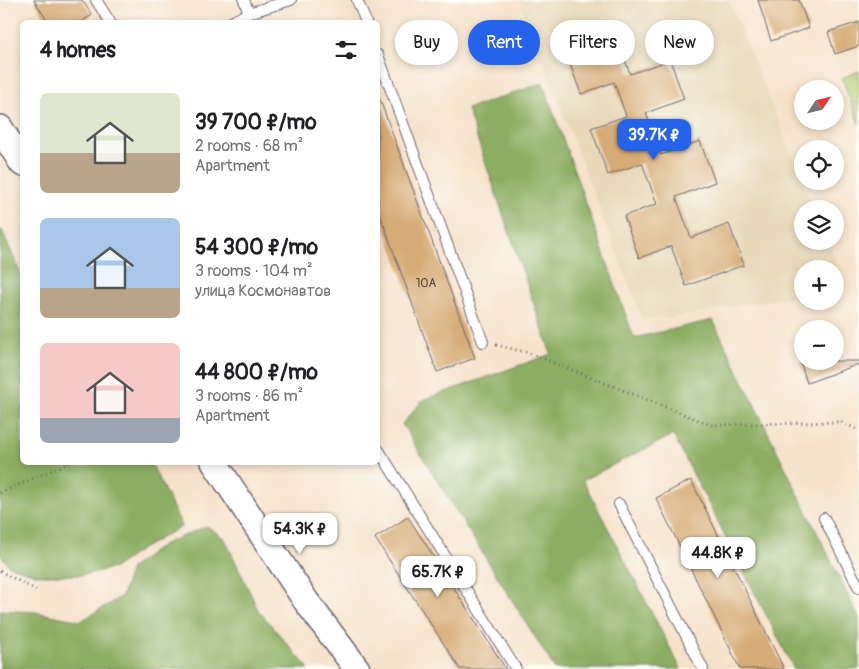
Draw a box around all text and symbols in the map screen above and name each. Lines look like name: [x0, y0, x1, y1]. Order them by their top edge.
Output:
chip: Buy: [395, 20, 458, 65]
chip: Rent: [468, 20, 540, 65]
chip: Filters: [550, 20, 635, 65]
chip: New: [645, 20, 714, 65]
icon: filters: [332, 36, 360, 64]
text: 4 homes: [40, 37, 116, 64]
north arrow: [794, 80, 844, 130]
map controls: [794, 80, 844, 370]
text: 39 700 ₽/mo: [195, 109, 317, 136]
icon: home: [80, 113, 140, 173]
pin: 39.7K ₽: [608, 119, 700, 161]
text: 39.7K ₽: [628, 125, 680, 145]
text: 2 rooms · 68 m²: [195, 136, 303, 156]
button: locate: [794, 140, 844, 190]
text: Apartment: [195, 156, 270, 176]
button: layers: [794, 200, 844, 250]
text: 54 300 ₽/mo: [195, 234, 318, 261]
icon: home: [80, 238, 140, 298]
button: +: [794, 260, 844, 310]
text: 3 rooms · 104 m²: [195, 261, 312, 281]
house number: 10А: [416, 276, 437, 291]
text: улица Космонавтов: [195, 281, 331, 301]
button: −: [794, 320, 844, 370]
text: 44 800 ₽/mo: [195, 359, 318, 386]
icon: home: [80, 363, 140, 423]
text: 3 rooms · 86 m²: [195, 386, 303, 406]
text: Apartment: [195, 406, 270, 426]
pin: 54.3K ₽: [254, 512, 346, 555]
text: 54.3K ₽: [273, 519, 327, 539]
pin: 44.8K ₽: [672, 536, 764, 579]
text: 44.8K ₽: [692, 543, 744, 563]
pin: 65.7K ₽: [392, 556, 484, 598]
text: 65.7K ₽: [412, 562, 464, 582]

